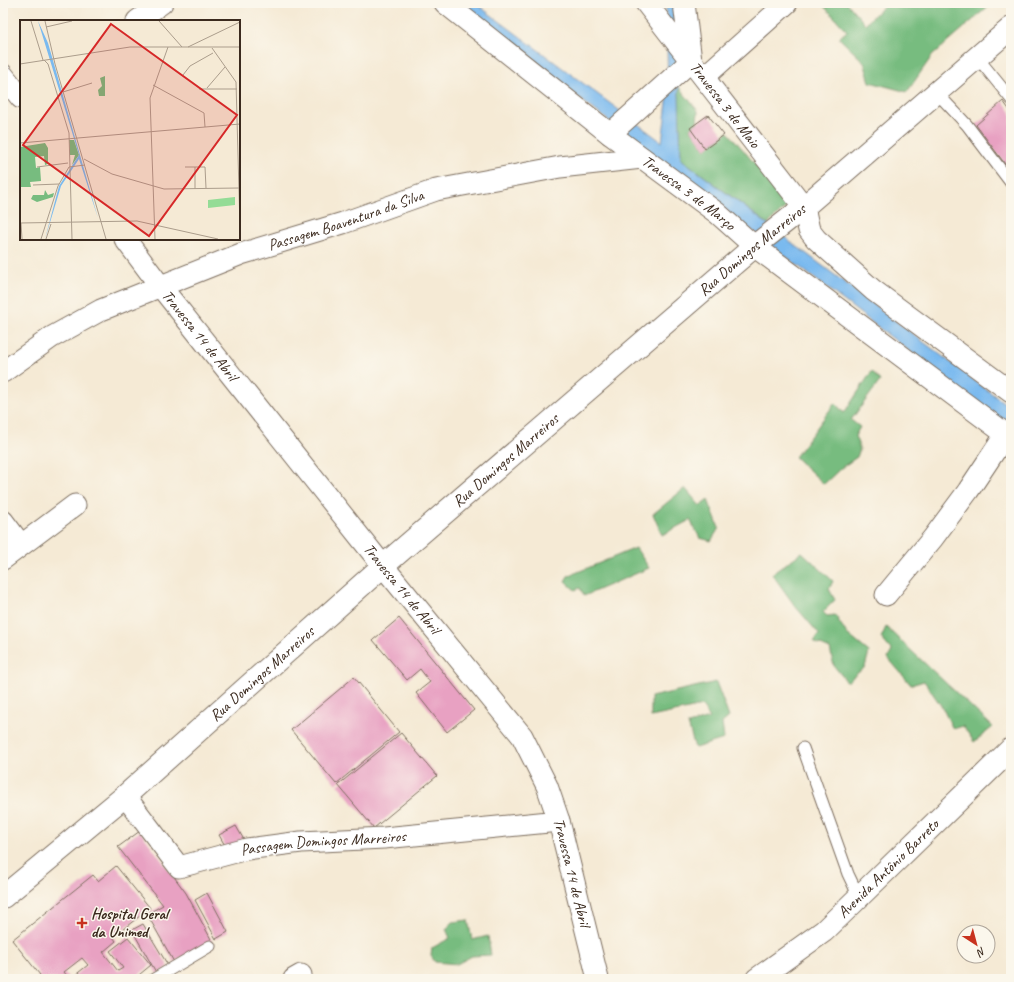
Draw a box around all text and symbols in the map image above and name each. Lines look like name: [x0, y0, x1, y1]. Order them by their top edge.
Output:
inset map: [20, 20, 240, 240]
street label: Travessa 3 de Maio: [685, 58, 765, 153]
street label: Travessa 3 de Março: [638, 151, 741, 236]
street label: Passagem Boaventura da Silva: [266, 185, 428, 255]
street label: Rua Domingos Marreiros: [694, 198, 811, 300]
street label: Travessa 14 de Abril: [157, 286, 244, 388]
street label: Rua Domingos Marreiros: [449, 408, 564, 512]
street label: Travessa 14 de Abril: [359, 539, 447, 641]
street label: Rua Domingos Marreiros: [205, 621, 320, 726]
street label: Avenida Antônio Barreto: [833, 813, 945, 922]
street label: Travessa 14 de Abril: [549, 816, 595, 932]
street label: Passagem Domingos Marreiros: [238, 826, 408, 860]
place label: Hospital Geral da Unimed: [91, 904, 171, 942]
marker: Hospital Geral da Unimed: [76, 917, 88, 929]
north arrow: [956, 924, 996, 964]
text: N: [973, 944, 989, 961]

